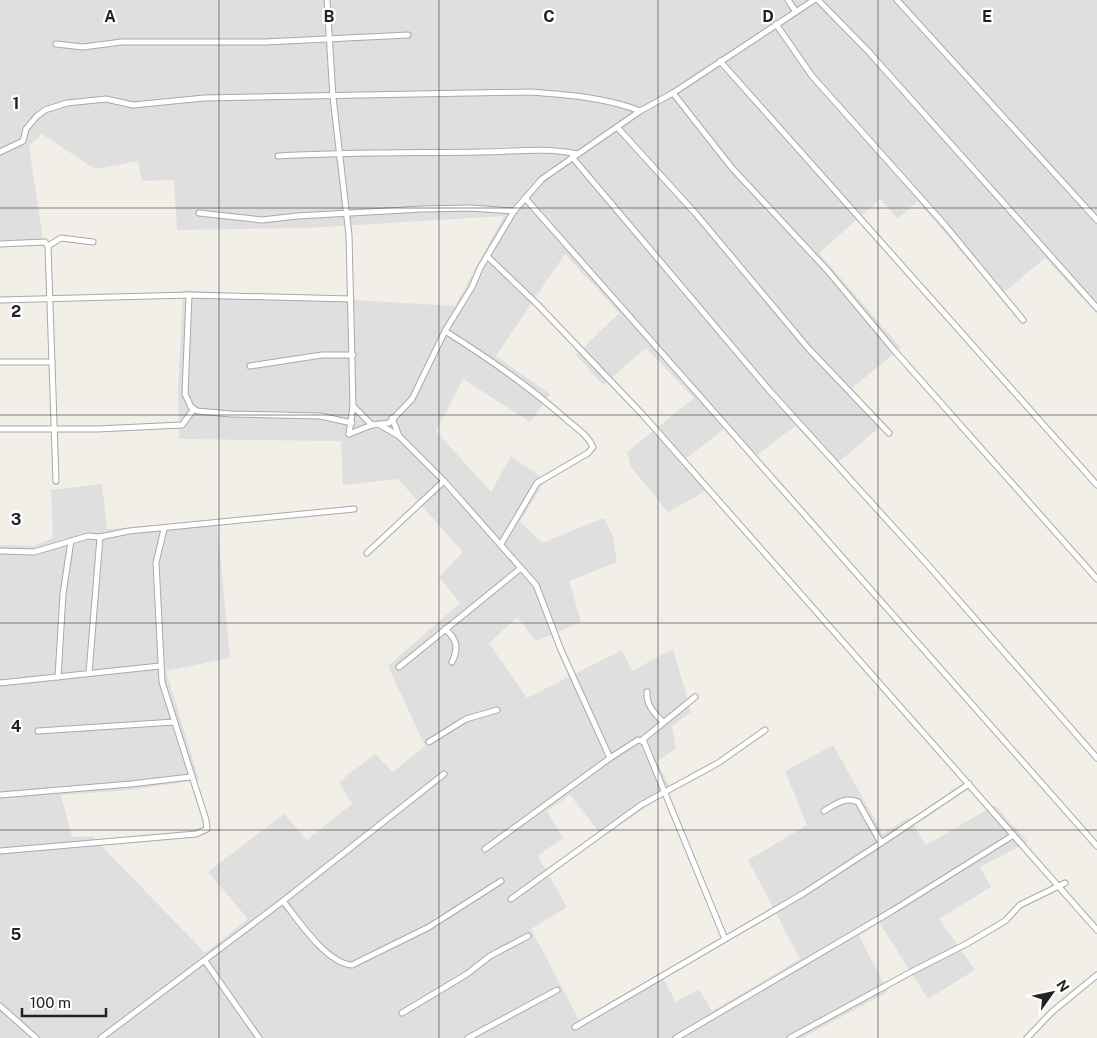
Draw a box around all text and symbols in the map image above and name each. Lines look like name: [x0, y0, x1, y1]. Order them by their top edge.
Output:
text: A: [104, 7, 116, 26]
text: B: [324, 7, 335, 26]
text: C: [543, 7, 555, 26]
text: D: [762, 7, 774, 26]
text: E: [982, 7, 992, 26]
text: 1: [13, 94, 19, 113]
text: 2: [11, 302, 21, 321]
text: 3: [11, 510, 21, 529]
text: 4: [11, 717, 22, 736]
text: 5: [11, 925, 22, 944]
north arrow: [1027, 968, 1077, 1018]
text: N: [1053, 977, 1073, 995]
scale bar: [22, 986, 106, 1018]
text: 100 m: [30, 994, 71, 1011]

